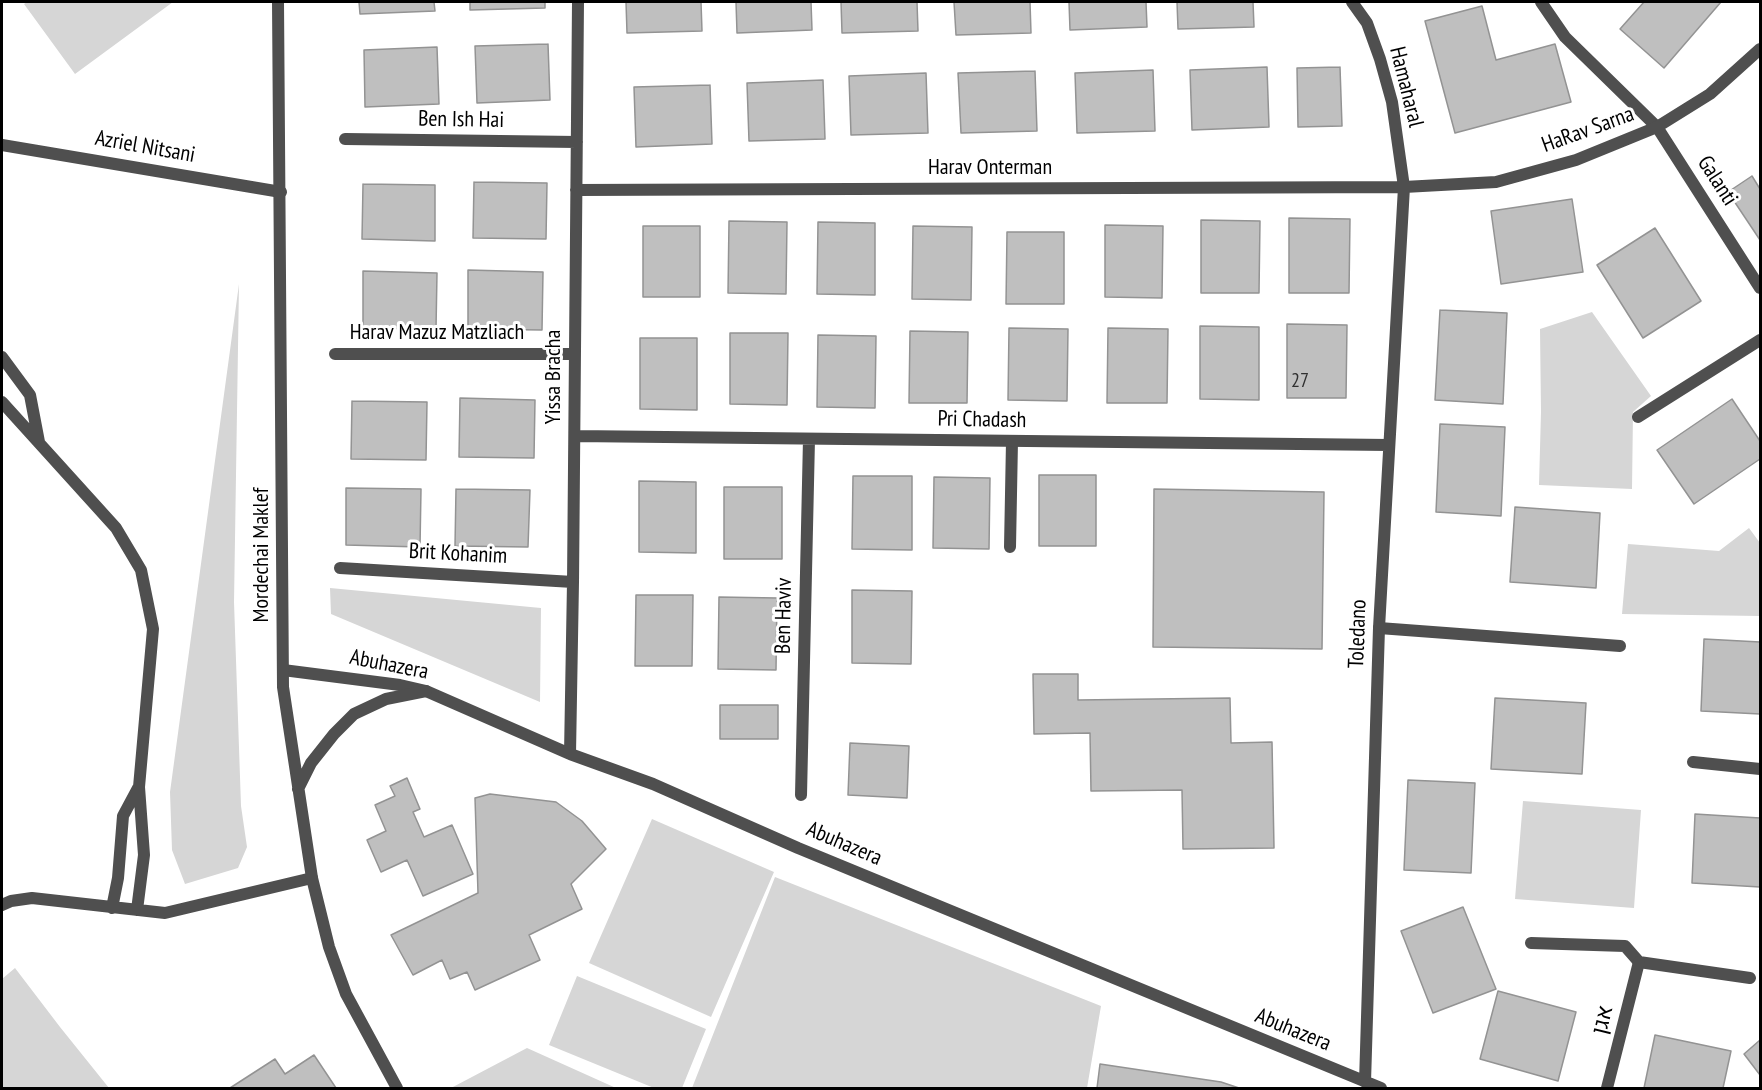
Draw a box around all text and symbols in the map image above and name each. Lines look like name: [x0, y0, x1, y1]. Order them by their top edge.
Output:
street label: Hamaharal: [1383, 44, 1429, 130]
street label: HaRav Sarna: [1538, 101, 1638, 159]
street label: Ben Ish Hai: [418, 106, 504, 134]
street label: Azriel Nitsani: [93, 125, 197, 169]
street label: Galanti: [1691, 151, 1743, 211]
street label: Harav Onterman: [928, 155, 1052, 181]
street label: Harav Mazuz Matzliach: [350, 320, 524, 346]
street label: Yissa Bracha: [541, 330, 567, 424]
house number: 27: [1291, 369, 1309, 393]
street label: Pri Chadash: [937, 406, 1027, 434]
street label: Mordechai Maklef: [249, 488, 275, 622]
street label: Brit Kohanim: [408, 538, 508, 570]
street label: Ben Haviv: [770, 578, 798, 654]
street label: Toledano: [1344, 599, 1372, 669]
street label: Abuhazera: [347, 644, 431, 686]
street label: Abuhazera: [802, 816, 886, 872]
street label: Abuhazera: [1251, 1003, 1335, 1057]
street label: אגן: [1587, 1003, 1619, 1037]

